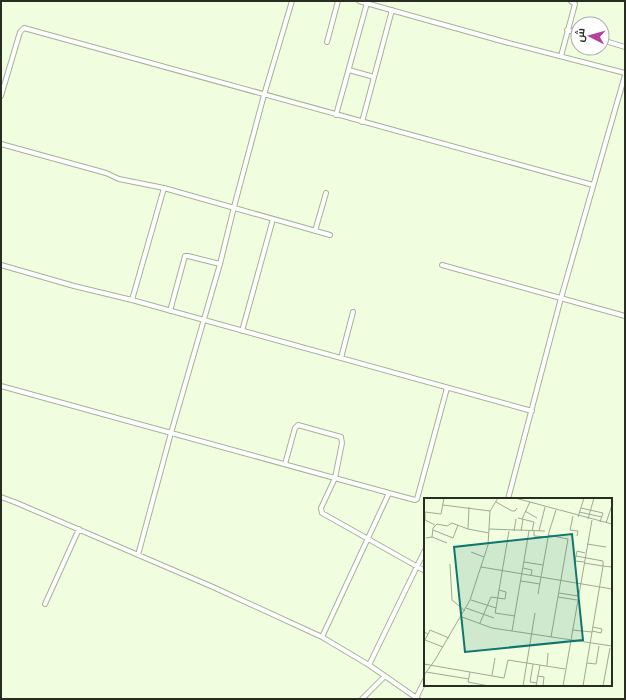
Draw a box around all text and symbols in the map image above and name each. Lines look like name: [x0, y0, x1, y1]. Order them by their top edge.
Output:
north arrow: [570, 16, 610, 56]
text: ش: [573, 27, 588, 43]
inset map: [424, 498, 612, 686]

